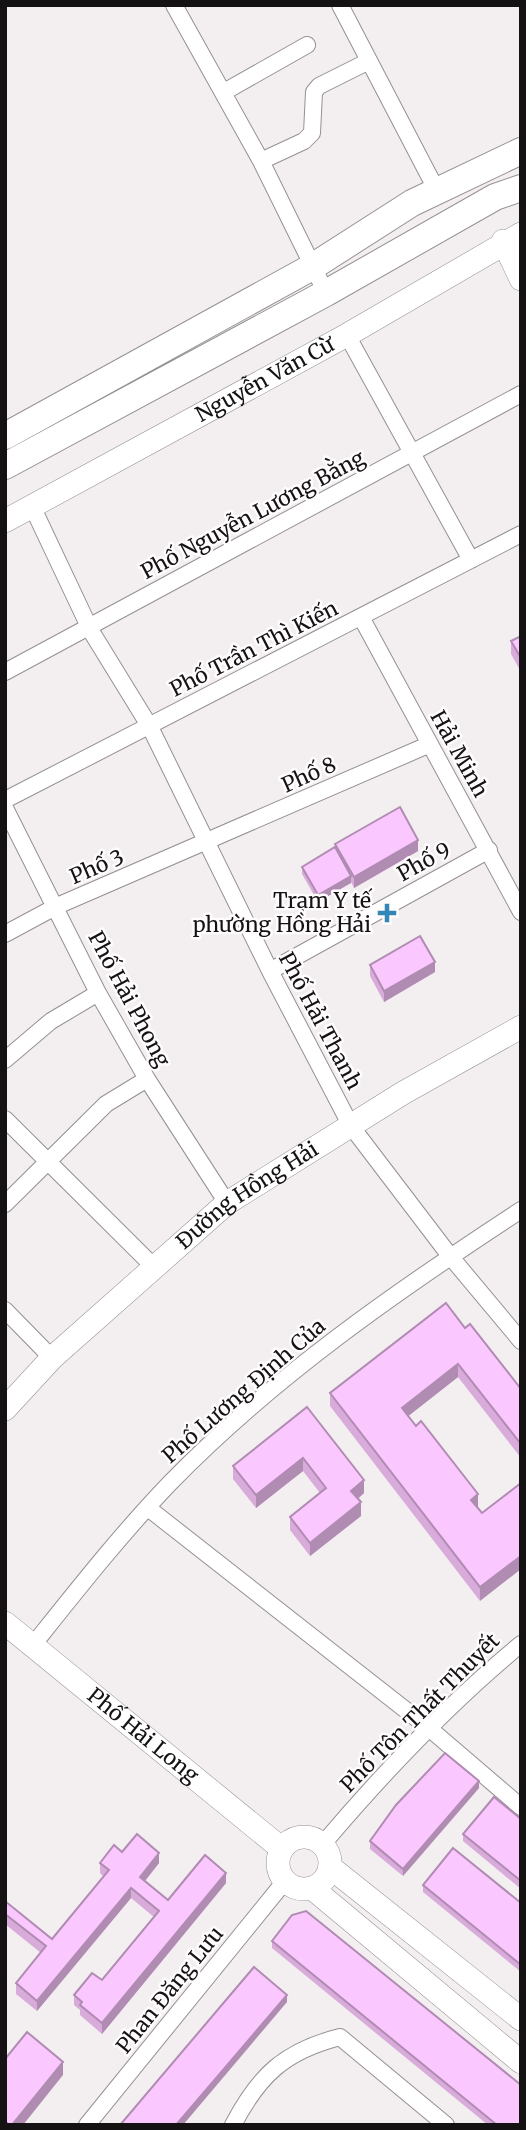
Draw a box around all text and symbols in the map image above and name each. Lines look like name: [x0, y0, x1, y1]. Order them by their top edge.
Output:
street label: Nguyễn Văn Cừ: [191, 330, 340, 428]
street label: Phố Nguyễn Lương Bằng: [135, 441, 370, 585]
street label: Phố Trần Thì Kiến: [165, 594, 342, 703]
street label: Hải Minh: [425, 706, 494, 802]
street label: Phố 8: [277, 751, 340, 798]
street label: Phố 9: [392, 836, 455, 887]
street label: Phố 3: [66, 843, 128, 890]
place label: Trạm Y tế phường Hồng Hải: [193, 887, 373, 938]
marker: Trạm Y tế phường Hồng Hải: [377, 903, 397, 923]
street label: Phố Hải Phong: [82, 926, 177, 1071]
street label: Phố Hải Thanh: [273, 947, 368, 1094]
street label: Đường Hồng Hải: [170, 1135, 323, 1255]
street label: Phố Lương Định Của: [157, 1312, 331, 1469]
street label: Phố Tôn Thất Thuyết: [334, 1627, 505, 1798]
street label: Phố Hải Long: [82, 1682, 205, 1789]
street label: Phan Đăng Lưu: [110, 1921, 229, 2059]

